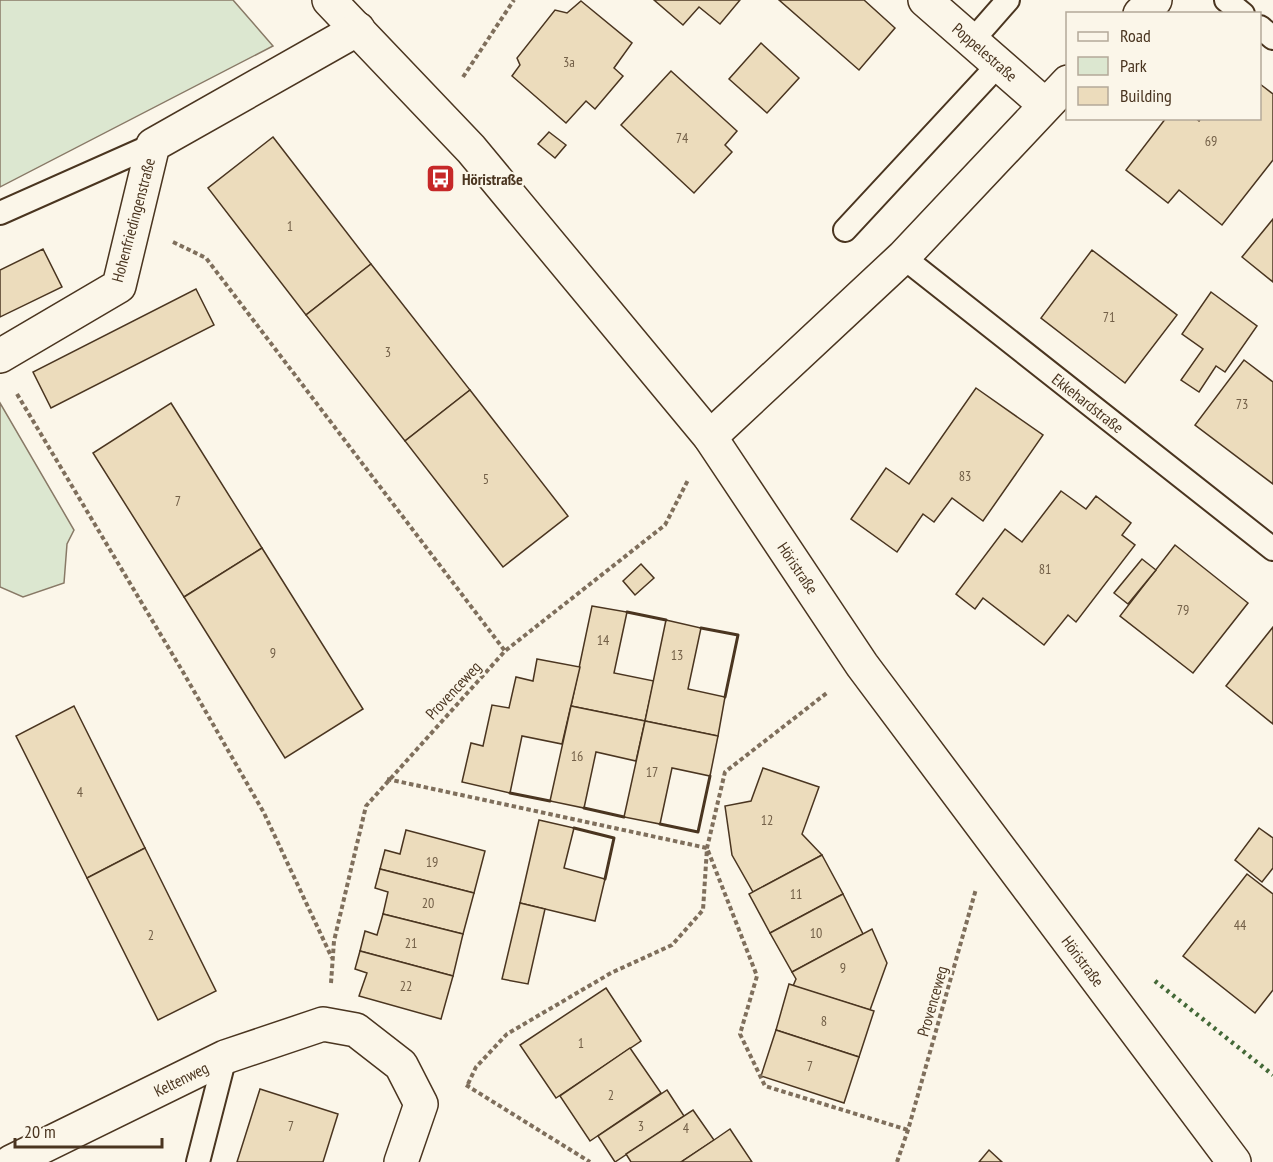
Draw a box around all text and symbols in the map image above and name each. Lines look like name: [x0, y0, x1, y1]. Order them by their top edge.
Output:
legend: [1066, 12, 1261, 120]
street label: Poppelestraße: [948, 18, 1022, 86]
text: Road: [1120, 24, 1151, 47]
house number: 3a: [563, 53, 575, 71]
text: Park: [1120, 54, 1147, 77]
text: Building: [1120, 84, 1172, 107]
house number: 74: [676, 129, 689, 147]
house number: 69: [1205, 132, 1217, 150]
street label: Hohenfriedingenstraße: [107, 156, 159, 284]
bus stop icon: Höristraße: [425, 163, 457, 195]
place label: Höristraße: [462, 169, 523, 189]
house number: 1: [287, 217, 293, 235]
house number: 71: [1103, 308, 1115, 326]
house number: 3: [385, 343, 391, 361]
street label: Ekkehardstraße: [1048, 369, 1128, 437]
house number: 73: [1236, 395, 1248, 413]
house number: 83: [959, 467, 971, 485]
house number: 5: [483, 470, 489, 488]
house number: 7: [175, 492, 181, 510]
street label: Höristraße: [773, 538, 823, 598]
house number: 81: [1039, 560, 1051, 578]
house number: 79: [1177, 601, 1189, 619]
house number: 14: [597, 631, 610, 649]
house number: 9: [270, 644, 276, 662]
house number: 13: [671, 646, 683, 664]
street label: Provenceweg: [421, 657, 485, 723]
house number: 16: [571, 747, 583, 765]
house number: 17: [646, 763, 658, 781]
house number: 4: [77, 783, 84, 801]
house number: 12: [761, 811, 773, 829]
house number: 19: [426, 853, 438, 871]
house number: 11: [790, 885, 802, 903]
house number: 20: [422, 894, 434, 912]
house number: 44: [1234, 916, 1247, 934]
house number: 10: [810, 924, 822, 942]
house number: 2: [148, 926, 154, 944]
street label: Höristraße: [1057, 932, 1109, 990]
house number: 21: [405, 934, 417, 952]
house number: 9: [840, 959, 846, 977]
street label: Provenceweg: [912, 963, 952, 1039]
house number: 22: [400, 977, 412, 995]
house number: 8: [821, 1012, 827, 1030]
house number: 1: [578, 1034, 584, 1052]
street label: Keltenweg: [150, 1057, 212, 1101]
house number: 7: [807, 1057, 813, 1075]
house number: 2: [608, 1086, 614, 1104]
scale bar: [15, 1111, 162, 1149]
house number: 7: [288, 1117, 294, 1135]
house number: 3: [638, 1117, 644, 1135]
house number: 4: [683, 1119, 690, 1137]
text: 20 m: [24, 1120, 56, 1143]

